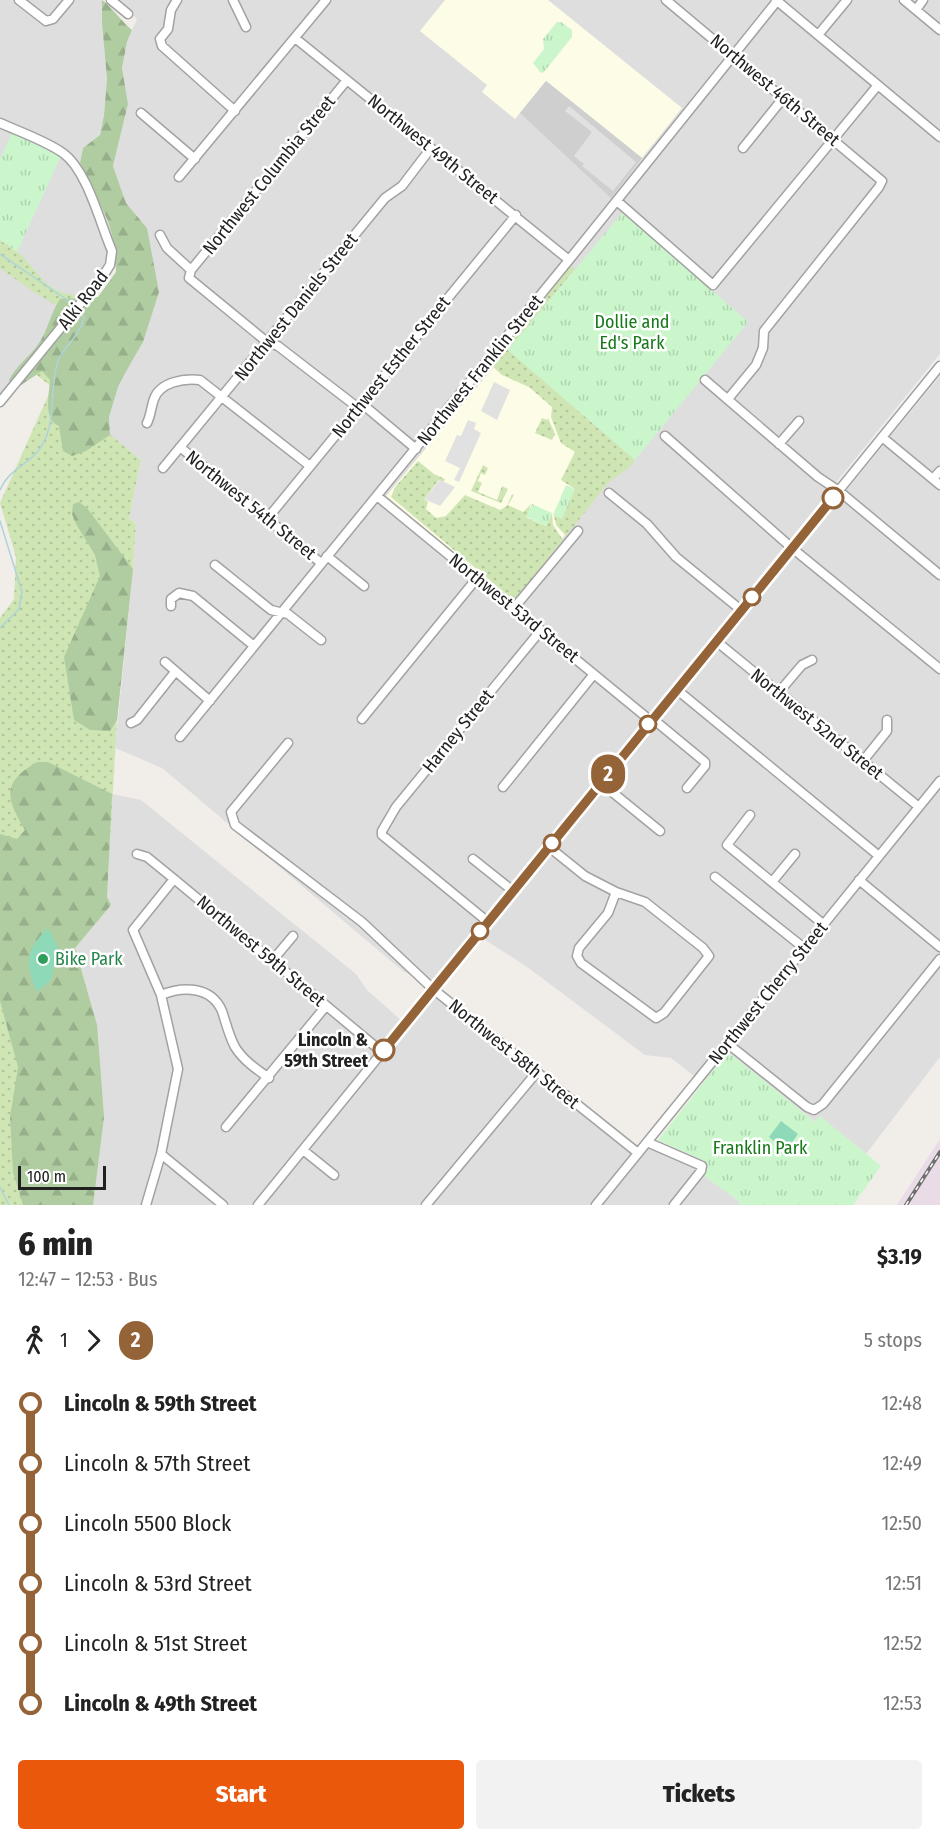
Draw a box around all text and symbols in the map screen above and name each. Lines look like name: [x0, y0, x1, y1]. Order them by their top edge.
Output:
street label: Northwest 46th Street: [706, 29, 844, 151]
street label: Northwest 49th Street: [363, 90, 503, 208]
street label: Northwest Columbia Street: [198, 91, 340, 259]
street label: Northwest Daniels Street: [230, 229, 362, 385]
street label: Alki Road: [53, 266, 113, 334]
street label: Northwest Franklin Street: [412, 290, 548, 450]
street label: Northwest Esther Street: [327, 292, 455, 442]
park label: Dollie and Ed's Park: [594, 311, 670, 354]
street label: Northwest 54th Street: [181, 446, 321, 564]
unlabelled marker: [822, 487, 844, 509]
street label: Northwest 53rd Street: [445, 549, 583, 667]
unlabelled marker: [743, 588, 761, 606]
street label: Northwest 52nd Street: [746, 664, 888, 784]
street label: Harney Street: [418, 685, 498, 777]
unlabelled marker: [639, 715, 657, 733]
line badge: 2: [588, 754, 628, 794]
text: 2: [603, 761, 613, 787]
unlabelled marker: [543, 834, 561, 852]
street label: Northwest 59th Street: [192, 891, 330, 1011]
street label: Northwest Cherry Street: [704, 917, 832, 1069]
unlabelled marker: [471, 922, 489, 940]
place label: Bike Park: [55, 948, 123, 970]
marker: Bike Park: [36, 952, 50, 966]
street label: Northwest 58th Street: [444, 995, 584, 1113]
place label: Lincoln & 59th Street: [284, 1029, 369, 1072]
marker: Lincoln & 59th Street: [373, 1039, 395, 1061]
park label: Franklin Park: [713, 1137, 808, 1159]
scale bar: [18, 1163, 106, 1190]
text: 100 m: [27, 1167, 66, 1186]
text: 6 min: [18, 1224, 93, 1264]
text: $3.19: [877, 1243, 922, 1270]
text: 12:47 – 12:53 · Bus: [18, 1267, 158, 1291]
icon: walk: [18, 1324, 51, 1357]
icon: forward: [77, 1324, 110, 1357]
text: 2: [131, 1327, 141, 1353]
text: 1: [60, 1328, 68, 1352]
text: 5 stops: [864, 1328, 922, 1352]
text: Lincoln & 59th Street: [64, 1390, 257, 1417]
text: 12:48: [882, 1391, 922, 1415]
text: Lincoln & 57th Street: [64, 1450, 250, 1477]
text: 12:49: [882, 1451, 922, 1475]
text: Lincoln 5500 Block: [64, 1510, 231, 1537]
text: 12:50: [881, 1511, 922, 1535]
text: Lincoln & 53rd Street: [64, 1570, 252, 1597]
text: 12:51: [885, 1571, 922, 1595]
text: Lincoln & 51st Street: [64, 1630, 247, 1657]
text: 12:52: [883, 1631, 922, 1655]
text: Lincoln & 49th Street: [64, 1690, 257, 1717]
text: 12:53: [883, 1691, 922, 1715]
button: Start: [18, 1760, 464, 1829]
button: Tickets: [476, 1760, 922, 1829]

